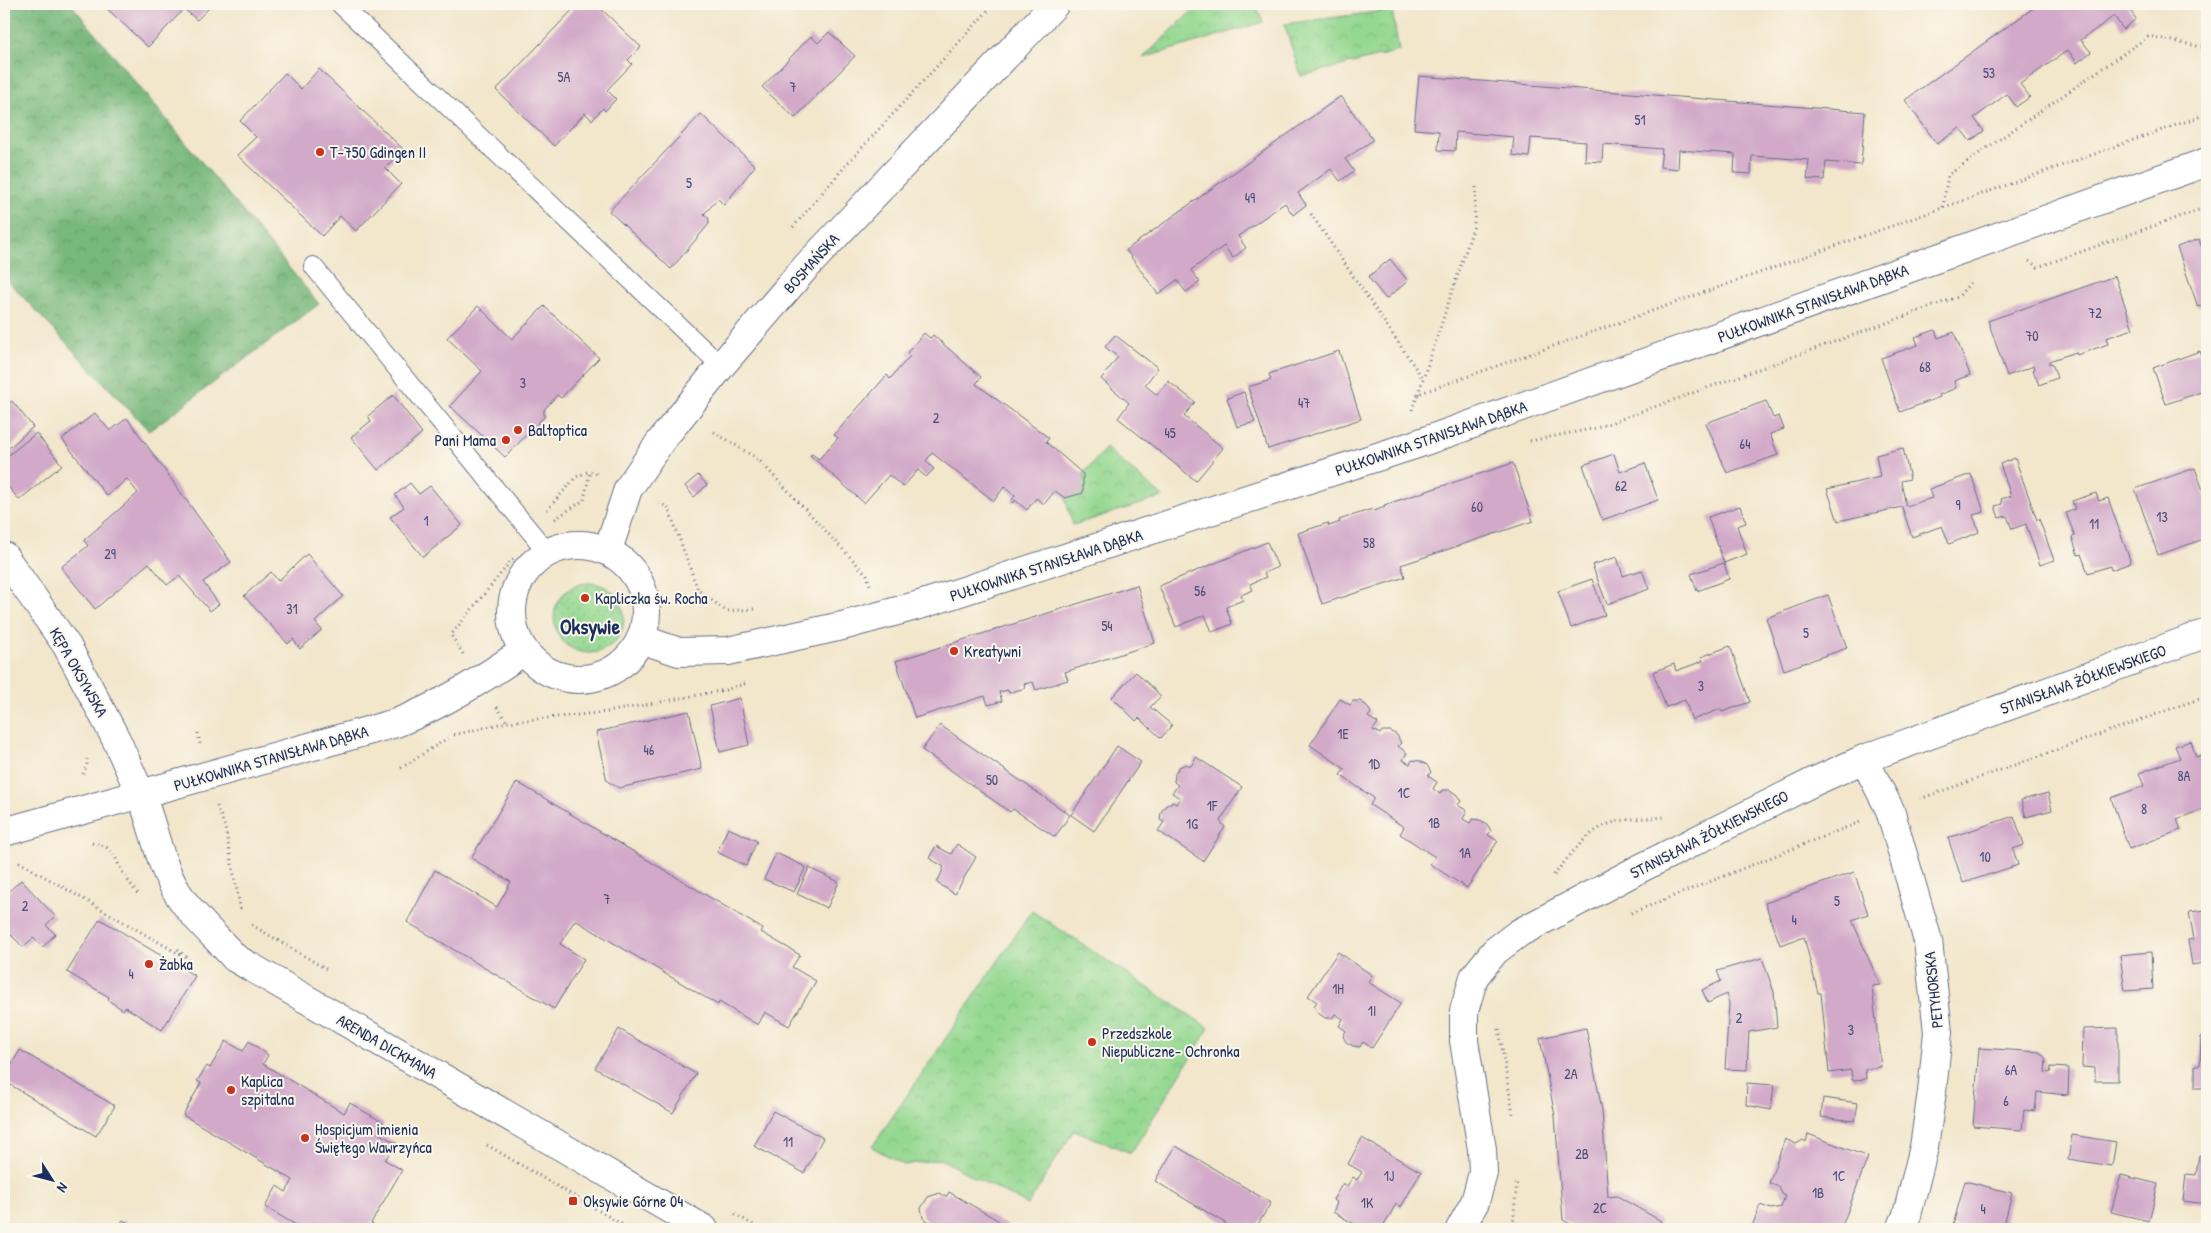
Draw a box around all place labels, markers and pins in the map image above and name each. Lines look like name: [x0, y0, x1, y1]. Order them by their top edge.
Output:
place label: T-750 Gdingen II: [330, 141, 426, 163]
marker: T-750 Gdingen II: [314, 146, 326, 158]
place label: Baltoptica: [528, 419, 587, 441]
marker: Baltoptica: [512, 424, 524, 436]
place label: Pani Mama: [435, 429, 496, 451]
marker: Pani Mama: [500, 434, 512, 446]
place label: Kapliczka św. Rocha: [595, 587, 708, 609]
marker: Kapliczka św. Rocha: [579, 592, 591, 604]
place label: Kreatywni: [964, 640, 1022, 662]
marker: Kreatywni: [948, 645, 960, 657]
place label: Żabka: [159, 953, 193, 975]
marker: Żabka: [143, 958, 155, 970]
place label: Przedszkole Niepubliczne- Ochronka: [1102, 1022, 1240, 1062]
marker: Przedszkole Niepubliczne- Ochronka: [1086, 1036, 1098, 1048]
place label: Kaplica szpitalna: [241, 1070, 294, 1110]
marker: Kaplica szpitalna: [225, 1084, 237, 1096]
place label: Hospicjum imienia Świętego Wawrzyńca: [315, 1118, 432, 1158]
marker: Hospicjum imienia Świętego Wawrzyńca: [299, 1132, 311, 1144]
place label: Oksywie Górne 04: [583, 1190, 683, 1212]
marker: Oksywie Górne 04: [567, 1195, 579, 1207]

